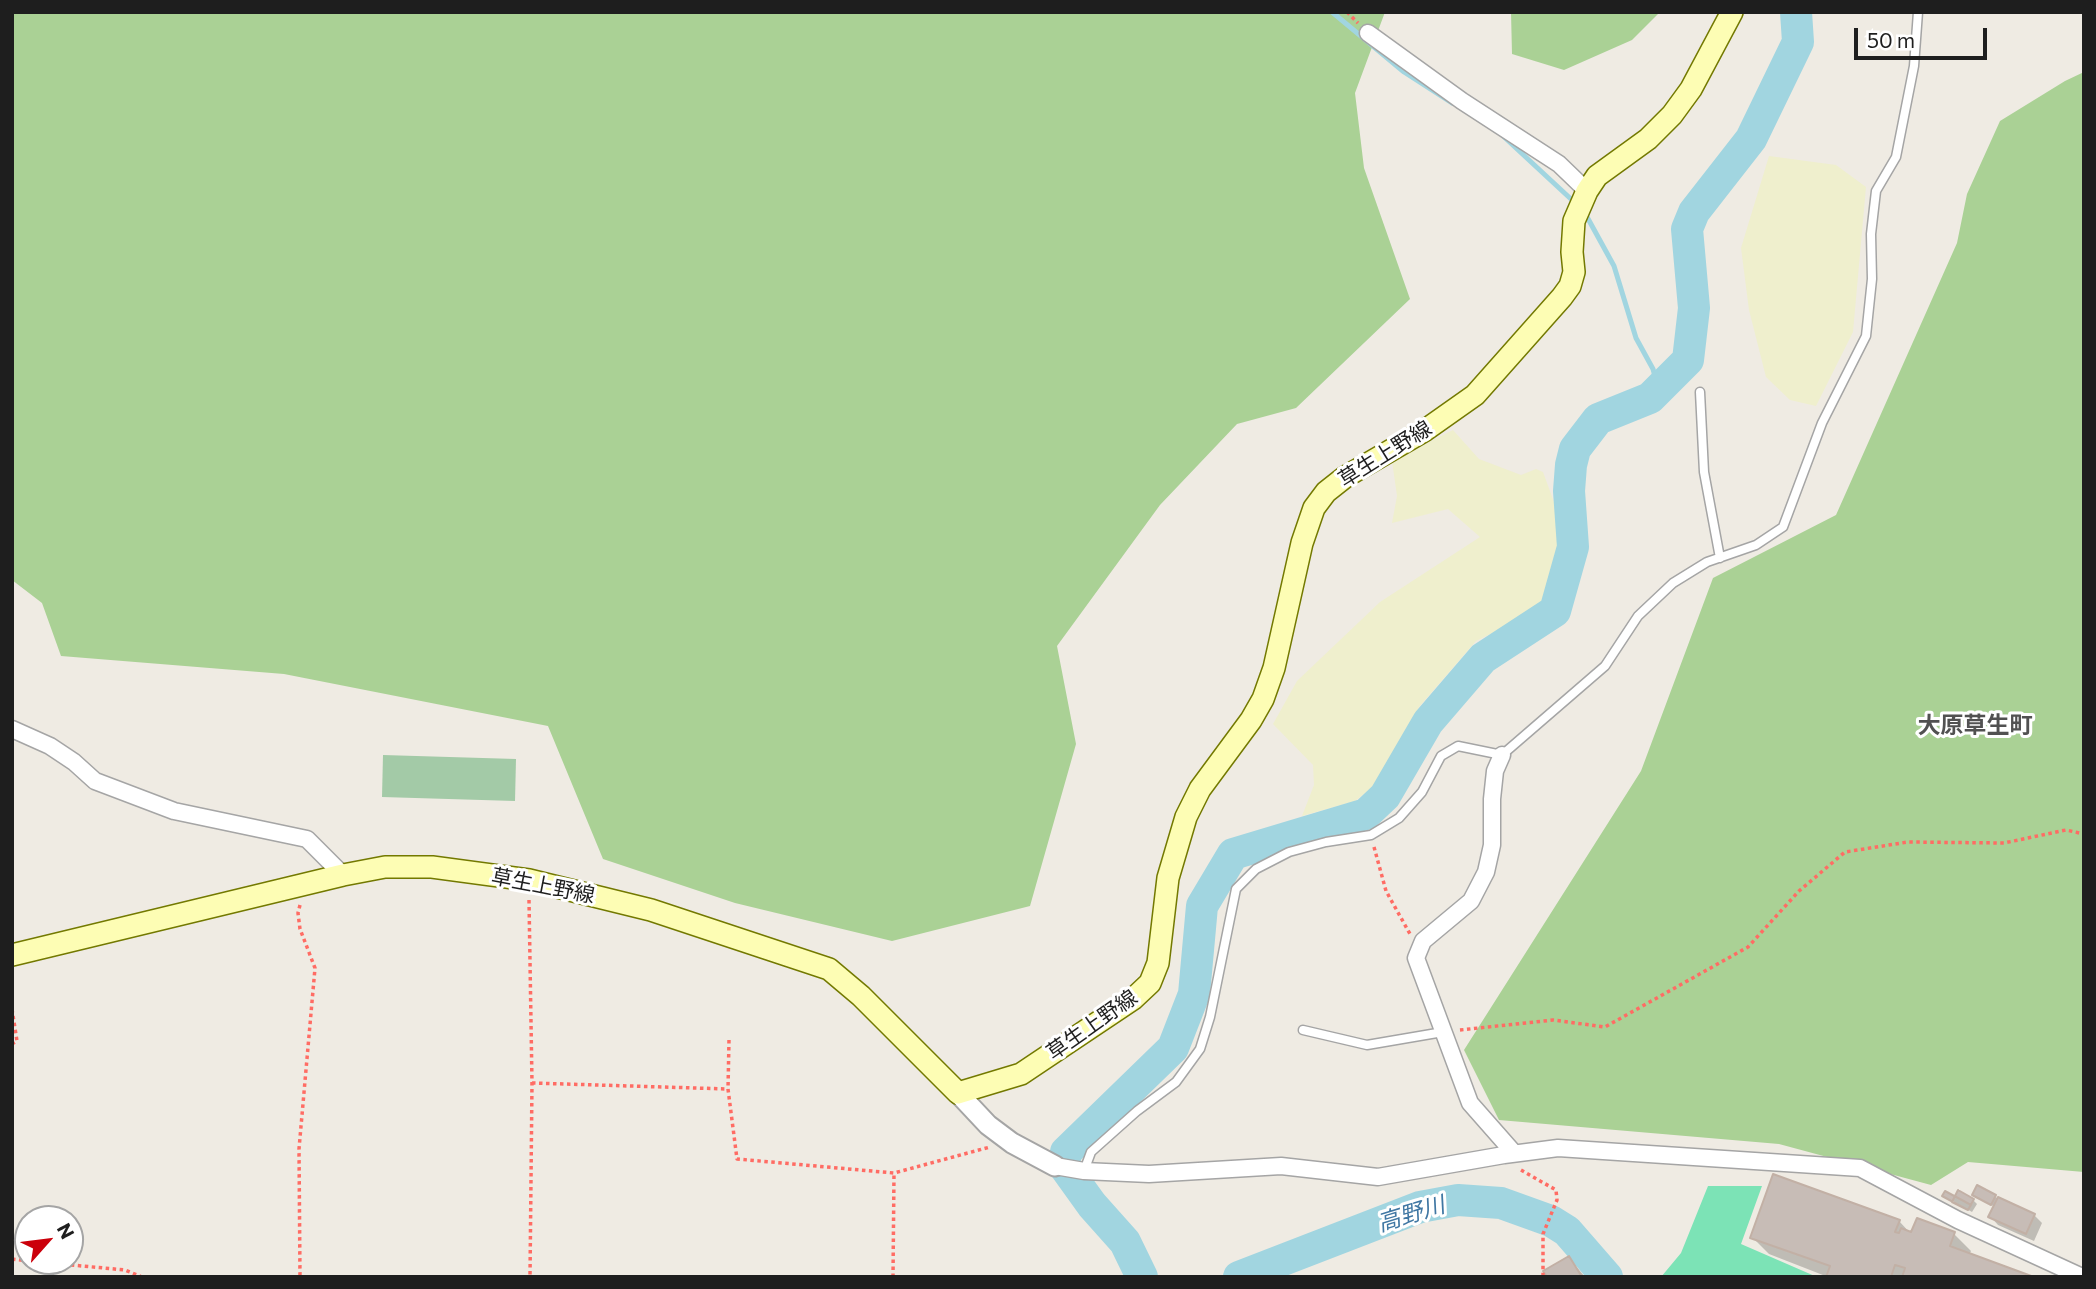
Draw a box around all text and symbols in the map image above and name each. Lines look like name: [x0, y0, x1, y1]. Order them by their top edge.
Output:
scale bar: [1858, 14, 1991, 58]
text: 50 m: [1867, 27, 1915, 52]
street label: 草生上野線: [1334, 415, 1436, 493]
district label: 大原草生町: [1918, 711, 2032, 739]
street label: 草生上野線: [489, 864, 597, 908]
street label: 草生上野線: [1042, 985, 1142, 1065]
water label: 高野川: [1374, 1191, 1448, 1237]
north arrow: [14, 1205, 84, 1275]
text: N: [53, 1219, 80, 1243]

